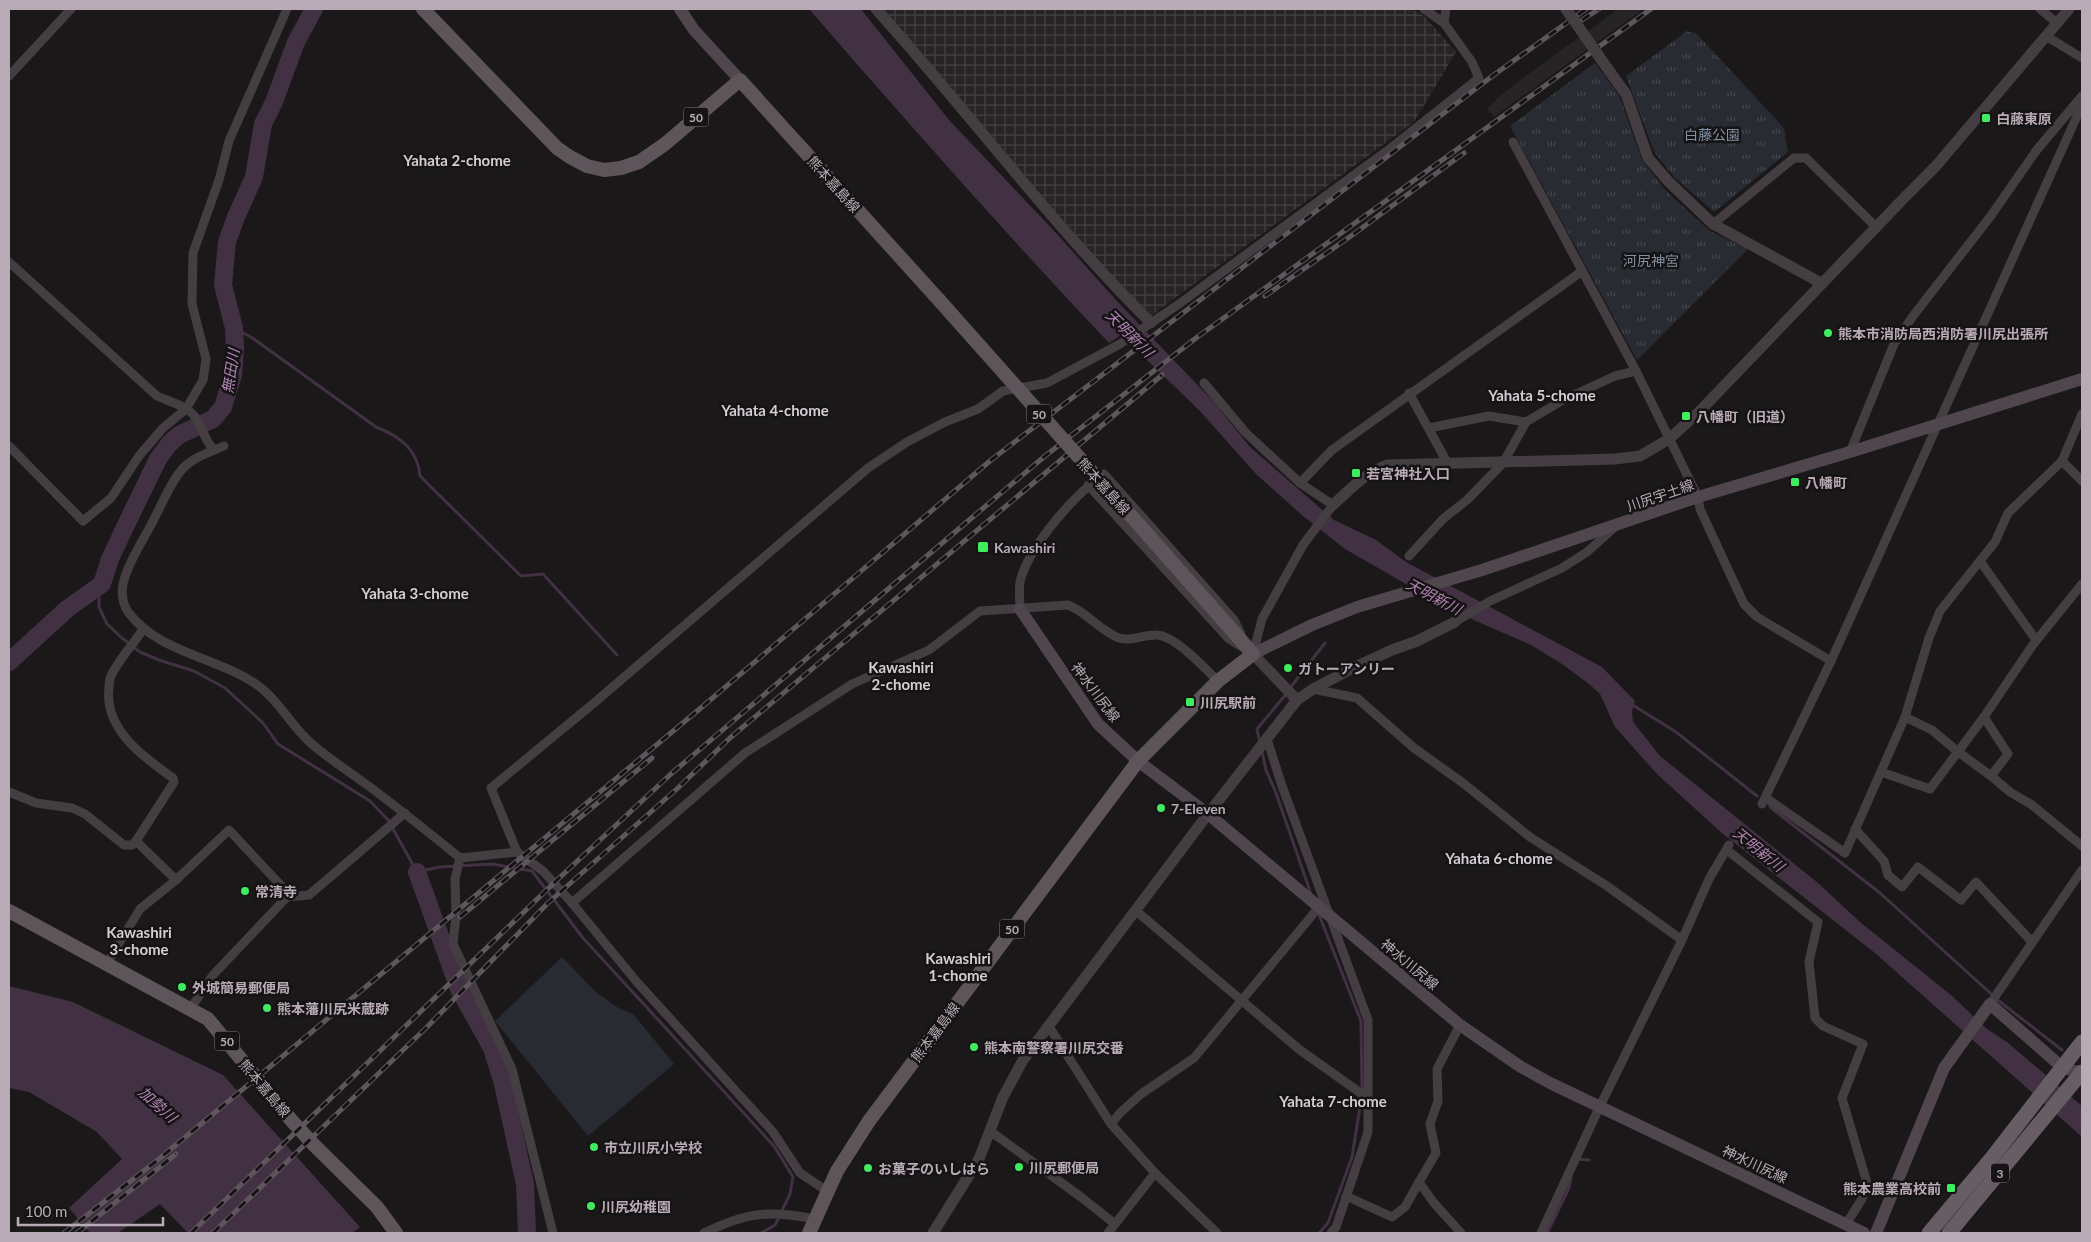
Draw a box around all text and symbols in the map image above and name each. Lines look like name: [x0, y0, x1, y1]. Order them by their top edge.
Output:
road number: 50: [684, 108, 708, 126]
place label: 白藤東原: [1996, 110, 2052, 127]
marker: 白藤東原: [1980, 112, 1992, 124]
park label: 白藤公園: [1684, 126, 1740, 143]
district label: Yahata 2-chome: [402, 151, 511, 169]
street label: 熊本嘉島線: [804, 152, 864, 216]
park label: 河尻神宮: [1623, 252, 1679, 269]
water label: 天明新川: [1102, 305, 1159, 362]
place label: 熊本市消防局西消防署川尻出張所: [1838, 325, 2048, 342]
marker: 熊本市消防局西消防署川尻出張所: [1822, 327, 1834, 339]
water label: 無田川: [218, 345, 243, 395]
district label: Yahata 5-chome: [1487, 386, 1596, 404]
district label: Yahata 4-chome: [720, 401, 829, 419]
road number: 50: [1026, 404, 1052, 424]
place label: 八幡町（旧道）: [1696, 408, 1794, 425]
marker: 八幡町（旧道）: [1680, 410, 1692, 422]
street label: 熊本嘉島線: [1074, 454, 1134, 518]
place label: 若宮神社入口: [1366, 465, 1450, 482]
marker: 若宮神社入口: [1350, 467, 1362, 479]
place label: 八幡町: [1805, 474, 1847, 491]
street label: 川尻宇土線: [1624, 476, 1696, 514]
marker: 八幡町: [1789, 476, 1801, 488]
place label: Kawashiri: [994, 539, 1055, 556]
marker: Kawashiri: [976, 540, 990, 554]
water label: 天明新川: [1403, 574, 1466, 619]
district label: Yahata 3-chome: [360, 584, 469, 602]
district label: Kawashiri 2-chome: [868, 658, 934, 693]
street label: 神水川尻線: [1068, 659, 1124, 725]
place label: ガトーアンリー: [1298, 660, 1395, 677]
marker: ガトーアンリー: [1282, 662, 1294, 674]
place label: 川尻駅前: [1200, 694, 1256, 711]
marker: 川尻駅前: [1184, 696, 1196, 708]
place label: 7-Eleven: [1171, 800, 1226, 817]
marker: 7-Eleven: [1155, 802, 1167, 814]
water label: 天明新川: [1730, 823, 1790, 876]
district label: Yahata 6-chome: [1444, 849, 1553, 867]
place label: 常清寺: [255, 883, 297, 900]
marker: 常清寺: [239, 885, 251, 897]
road number: 50: [1000, 920, 1024, 939]
district label: Kawashiri 3-chome: [106, 923, 172, 958]
street label: 神水川尻線: [1378, 935, 1442, 993]
district label: Kawashiri 1-chome: [925, 949, 991, 984]
place label: 外城簡易郵便局: [192, 979, 290, 996]
marker: 外城簡易郵便局: [176, 981, 188, 993]
street label: 熊本嘉島線: [907, 999, 963, 1065]
place label: 熊本藩川尻米蔵跡: [277, 1000, 389, 1017]
marker: 熊本藩川尻米蔵跡: [261, 1002, 273, 1014]
road number: 50: [214, 1032, 240, 1050]
place label: 熊本南警察署川尻交番: [984, 1039, 1124, 1056]
marker: 熊本南警察署川尻交番: [968, 1041, 980, 1053]
street label: 熊本嘉島線: [236, 1056, 294, 1120]
water label: 加勢川: [135, 1082, 182, 1127]
district label: Yahata 7-chome: [1278, 1092, 1387, 1110]
place label: 市立川尻小学校: [604, 1139, 702, 1156]
marker: 市立川尻小学校: [588, 1141, 600, 1153]
street label: 神水川尻線: [1720, 1142, 1790, 1186]
place label: 川尻郵便局: [1029, 1159, 1099, 1176]
place label: お菓子のいしはら: [878, 1160, 990, 1177]
marker: 川尻郵便局: [1013, 1161, 1025, 1173]
marker: お菓子のいしはら: [862, 1162, 874, 1174]
road number: 3: [1991, 1164, 2009, 1182]
place label: 熊本農業高校前: [1843, 1180, 1941, 1197]
marker: 熊本農業高校前: [1945, 1182, 1957, 1194]
scale bar: [18, 1194, 162, 1226]
place label: 川尻幼稚園: [601, 1198, 671, 1215]
marker: 川尻幼稚園: [585, 1200, 597, 1212]
text: 100 m: [25, 1202, 67, 1220]

